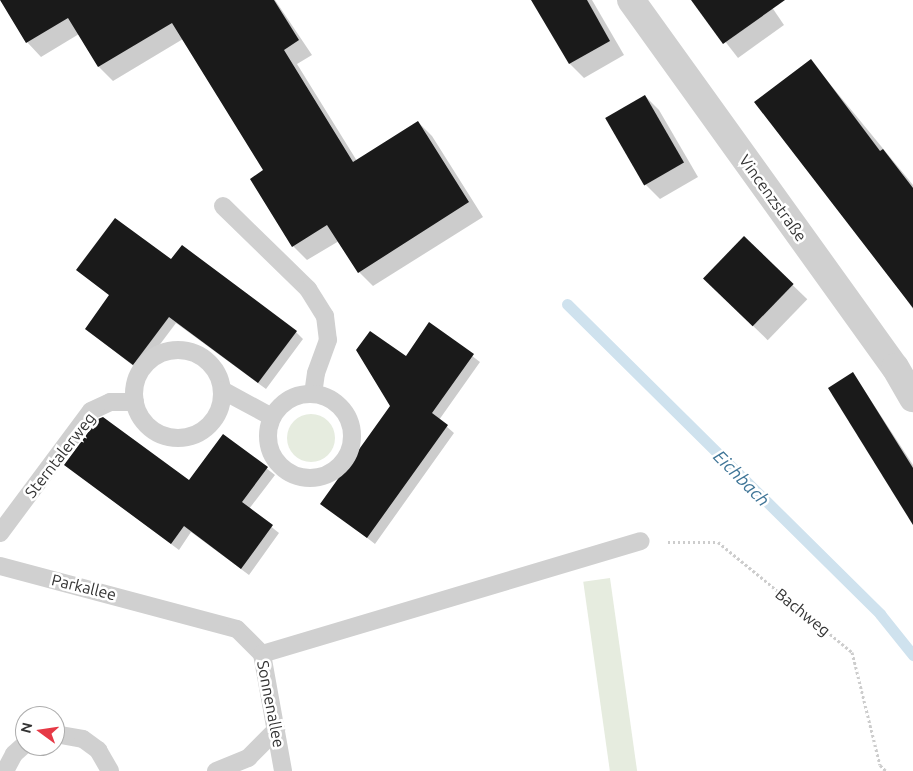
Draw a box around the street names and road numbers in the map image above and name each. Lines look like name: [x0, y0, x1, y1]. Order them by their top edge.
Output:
street label: Vincenzstraße: [735, 151, 811, 245]
street label: Sterntalerweg: [21, 409, 99, 501]
street label: Parkallee: [50, 570, 118, 604]
street label: Bachweg: [772, 584, 834, 640]
street label: Sonnenallee: [253, 659, 289, 749]

